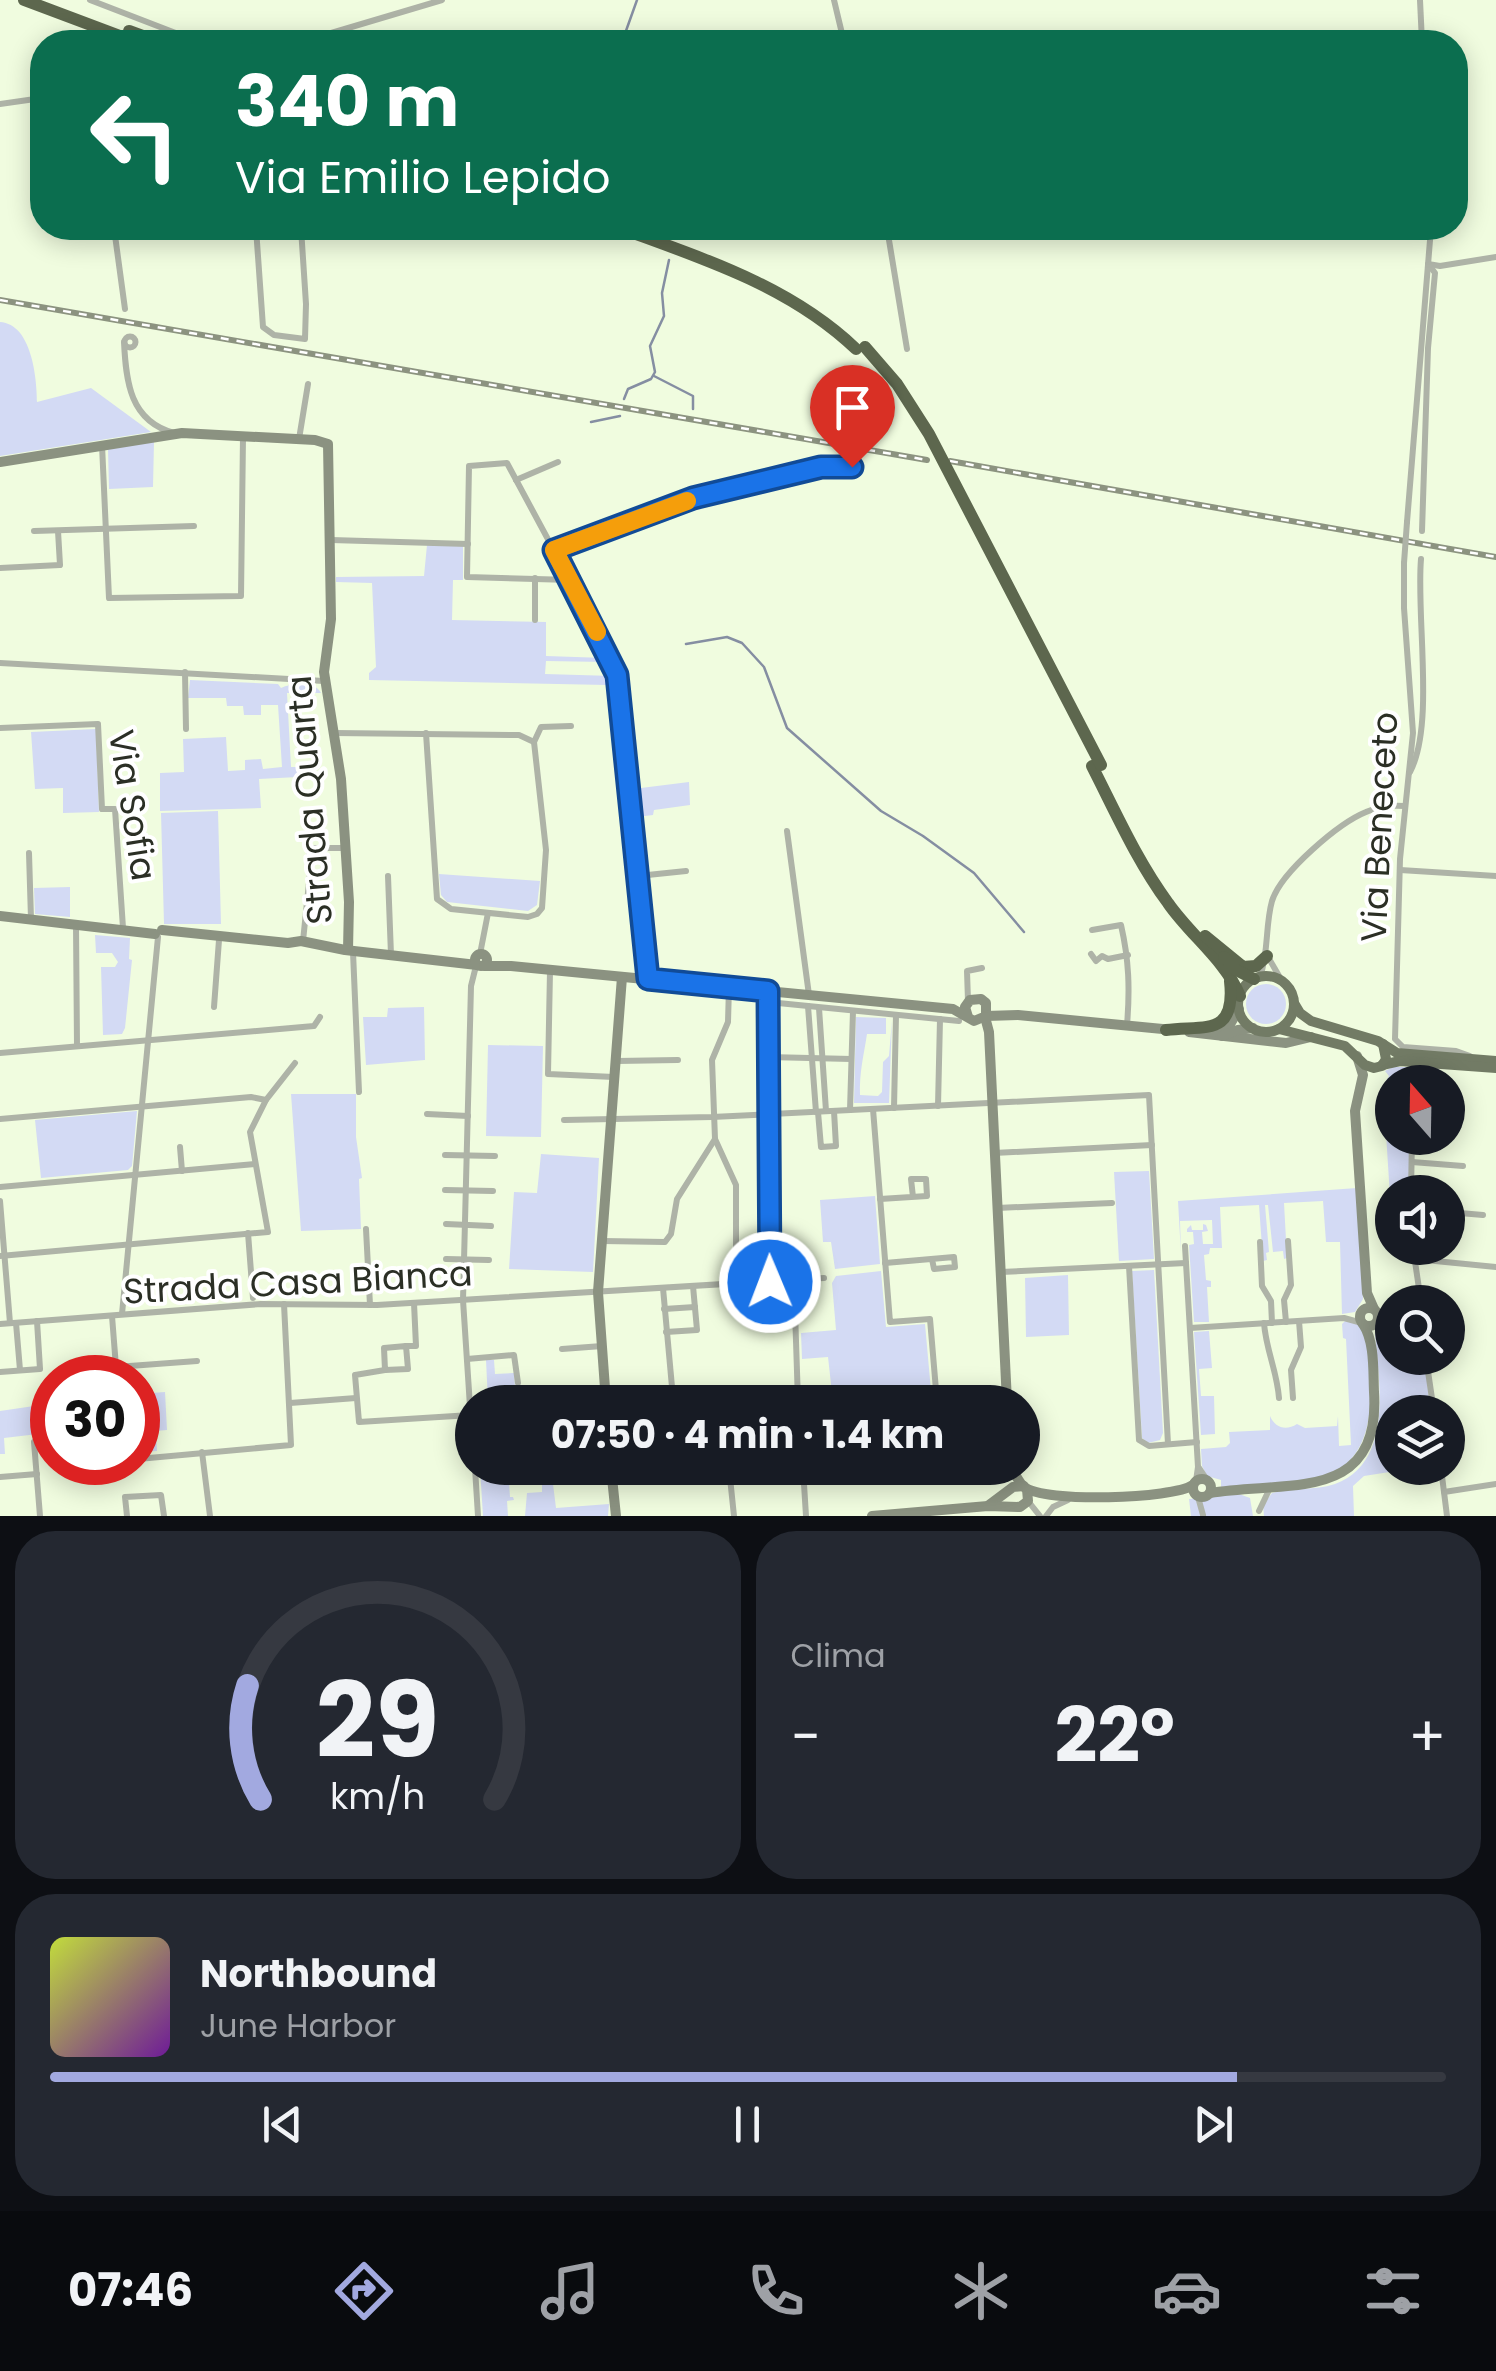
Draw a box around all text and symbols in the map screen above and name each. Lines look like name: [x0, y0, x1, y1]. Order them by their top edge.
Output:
text: 340 m: [235, 52, 459, 151]
icon: left: [70, 70, 200, 200]
text: Via Emilio Lepido: [235, 146, 610, 209]
pin: [810, 365, 895, 468]
icon: arrive: [825, 380, 880, 435]
street label: Strada Quarta: [274, 673, 344, 927]
street label: Via Beneceto: [1348, 711, 1410, 943]
street label: Via Sofia: [97, 726, 169, 884]
north arrow: [1375, 1065, 1465, 1155]
map controls: [1375, 1065, 1465, 1485]
button: sound: [1375, 1175, 1465, 1265]
position arrow: [718, 1230, 822, 1334]
street label: Strada Casa Bianca: [122, 1248, 474, 1316]
button: search: [1375, 1285, 1465, 1375]
speed limit sign: 30: [30, 1355, 160, 1485]
button: layers: [1375, 1395, 1465, 1485]
text: 07:50 · 4 min · 1.4 km: [551, 1408, 944, 1461]
text: Clima: [791, 1633, 886, 1678]
text: 29: [316, 1648, 439, 1793]
text: 22°: [1054, 1683, 1175, 1788]
text: −: [791, 1698, 821, 1775]
text: +: [1408, 1698, 1446, 1775]
text: km/h: [330, 1771, 425, 1822]
text: Northbound: [200, 1947, 437, 2000]
text: June Harbor: [200, 2003, 396, 2048]
icon: previous: [255, 2097, 310, 2152]
icon: pause: [720, 2097, 775, 2152]
icon: next: [1186, 2097, 1241, 2152]
icon: directions: [329, 2256, 399, 2326]
icon: music: [535, 2256, 605, 2326]
icon: phone: [741, 2256, 811, 2326]
icon: climate: [946, 2256, 1016, 2326]
icon: car: [1152, 2256, 1222, 2326]
icon: filters: [1358, 2256, 1428, 2326]
text: 07:46: [68, 2259, 193, 2322]

